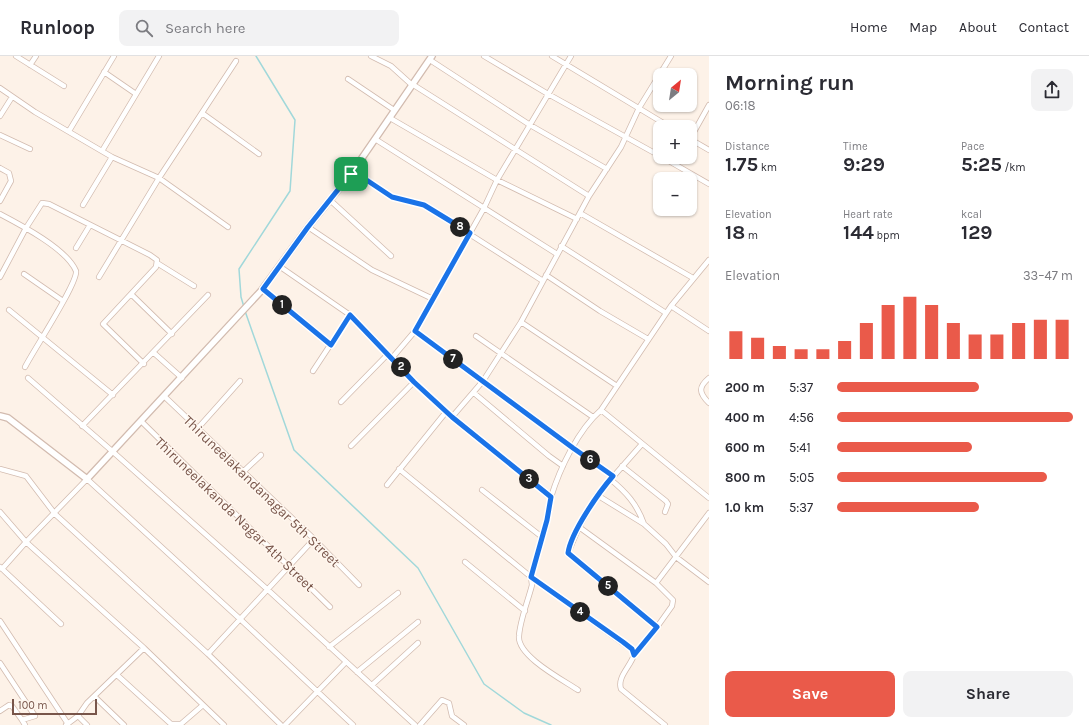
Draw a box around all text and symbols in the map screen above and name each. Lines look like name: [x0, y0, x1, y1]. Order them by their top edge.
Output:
search box: [119, 10, 399, 46]
text: Runloop: [20, 17, 95, 39]
icon: search: [133, 17, 155, 39]
text: Search here: [165, 19, 246, 37]
text: Home: [850, 19, 887, 36]
text: Map: [909, 19, 937, 36]
text: About: [959, 19, 997, 36]
text: Contact: [1019, 19, 1069, 36]
north arrow: [653, 68, 697, 112]
map controls: [653, 68, 697, 216]
button: share: [1031, 69, 1073, 111]
text: Morning run: [725, 70, 854, 96]
text: 06:18: [725, 98, 755, 113]
button: +: [653, 120, 697, 164]
text: Distance: [725, 140, 769, 153]
text: Time: [843, 140, 868, 153]
text: Pace: [961, 140, 984, 153]
text: 1.75: [725, 153, 758, 176]
text: 9:29: [843, 153, 885, 176]
text: 5:25: [961, 153, 1002, 176]
pin: [334, 157, 368, 191]
text: km: [758, 161, 777, 174]
text: /km: [1002, 161, 1026, 174]
icon: arrive: [340, 163, 362, 185]
button: −: [653, 172, 697, 216]
text: Elevation: [725, 208, 772, 221]
text: Heart rate: [843, 208, 893, 221]
text: kcal: [961, 208, 982, 221]
pin: 8: [450, 217, 470, 237]
text: 8: [456, 220, 464, 233]
text: 18: [725, 221, 745, 244]
text: 144: [843, 221, 874, 244]
text: 129: [961, 221, 992, 244]
text: m: [745, 229, 758, 242]
text: bpm: [874, 229, 900, 242]
text: Elevation: [725, 268, 780, 283]
text: 33–47 m: [1023, 268, 1073, 283]
pin: 1: [272, 295, 292, 315]
text: 1: [280, 298, 284, 311]
pin: 7: [443, 349, 463, 369]
text: 7: [450, 352, 456, 365]
pin: 2: [391, 357, 411, 377]
text: 2: [398, 360, 404, 373]
text: 200 m: [725, 380, 765, 395]
text: 5:37: [789, 380, 813, 395]
text: 400 m: [725, 410, 765, 425]
text: 4:56: [789, 410, 814, 425]
street label: Thiruneelakandanagar 5th Street: [180, 412, 344, 571]
street label: Thiruneelakanda Nagar 4th Street: [151, 433, 318, 595]
text: 600 m: [725, 440, 765, 455]
text: 5:41: [789, 440, 811, 455]
pin: 6: [580, 450, 600, 470]
text: 6: [587, 453, 593, 466]
pin: 3: [519, 469, 539, 489]
text: 800 m: [725, 470, 765, 485]
text: 5:05: [789, 470, 814, 485]
text: 3: [526, 472, 532, 485]
text: 1.0 km: [725, 500, 764, 515]
text: 5:37: [789, 500, 813, 515]
pin: 5: [598, 576, 618, 596]
text: 5: [605, 579, 611, 592]
pin: 4: [570, 602, 590, 622]
text: 4: [577, 605, 583, 618]
button: Save: [725, 671, 895, 717]
button: Share: [903, 671, 1073, 717]
scale bar: [12, 697, 97, 716]
text: 100 m: [18, 699, 48, 712]

